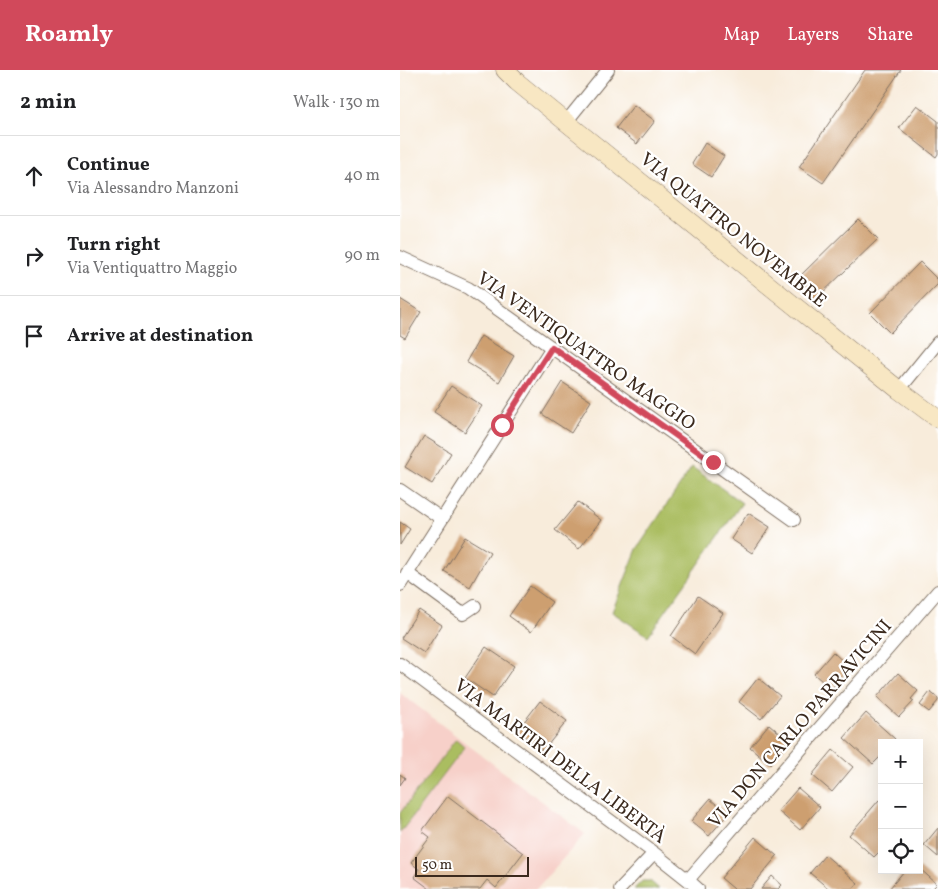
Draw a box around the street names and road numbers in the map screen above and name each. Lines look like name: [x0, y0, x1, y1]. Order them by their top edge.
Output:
street label: VIA QUATTRO NOVEMBRE: [634, 147, 832, 314]
street label: VIA VENTIQUATTRO MAGGIO: [471, 266, 701, 437]
street label: VIA DON CARLO PARRAVICINI: [702, 614, 899, 834]
street label: VIA MARTIRI DELLA LIBERTÀ: [448, 673, 671, 850]

